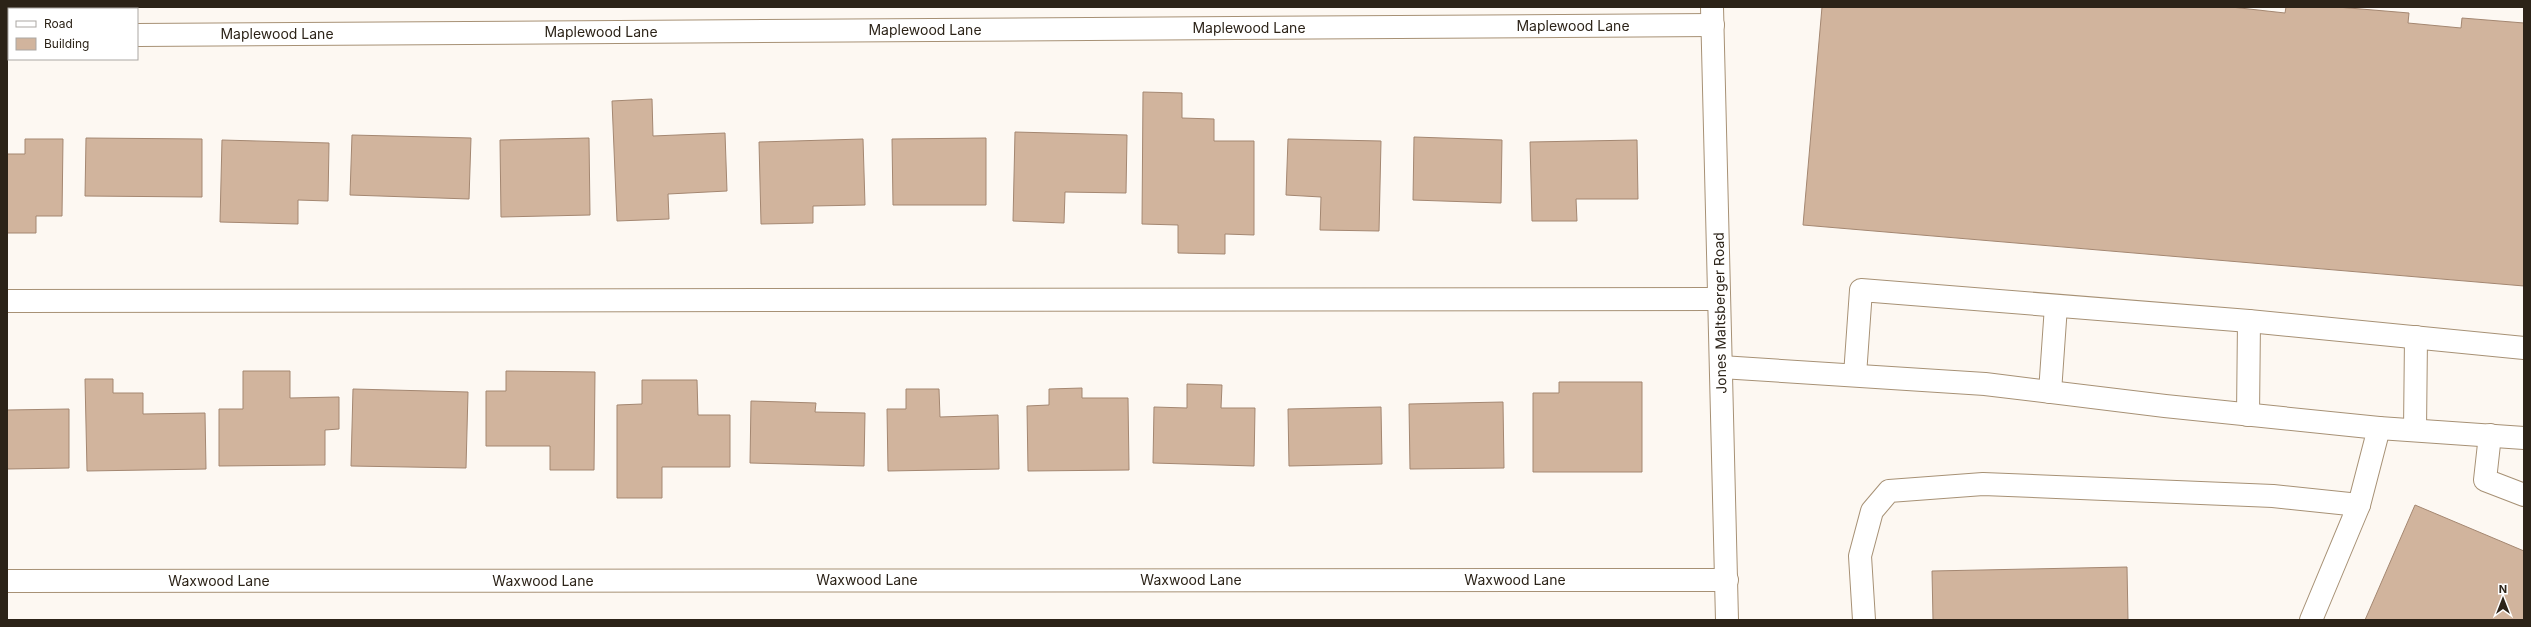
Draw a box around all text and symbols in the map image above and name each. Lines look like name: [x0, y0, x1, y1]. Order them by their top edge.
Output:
legend: [8, 8, 138, 60]
text: Road: [44, 16, 73, 31]
street label: Maplewood Lane: [1516, 17, 1630, 34]
street label: Maplewood Lane: [1192, 19, 1306, 36]
street label: Maplewood Lane: [868, 21, 982, 38]
street label: Maplewood Lane: [544, 23, 658, 40]
street label: Maplewood Lane: [220, 25, 334, 42]
text: Building: [44, 36, 89, 51]
street label: Jones Maltsberger Road: [1710, 232, 1729, 394]
street label: Waxwood Lane: [816, 571, 918, 588]
street label: Waxwood Lane: [1140, 571, 1242, 588]
street label: Waxwood Lane: [1464, 571, 1566, 588]
street label: Waxwood Lane: [168, 572, 270, 589]
street label: Waxwood Lane: [492, 572, 594, 589]
north arrow: [2483, 579, 2523, 619]
text: N: [2499, 582, 2507, 596]

